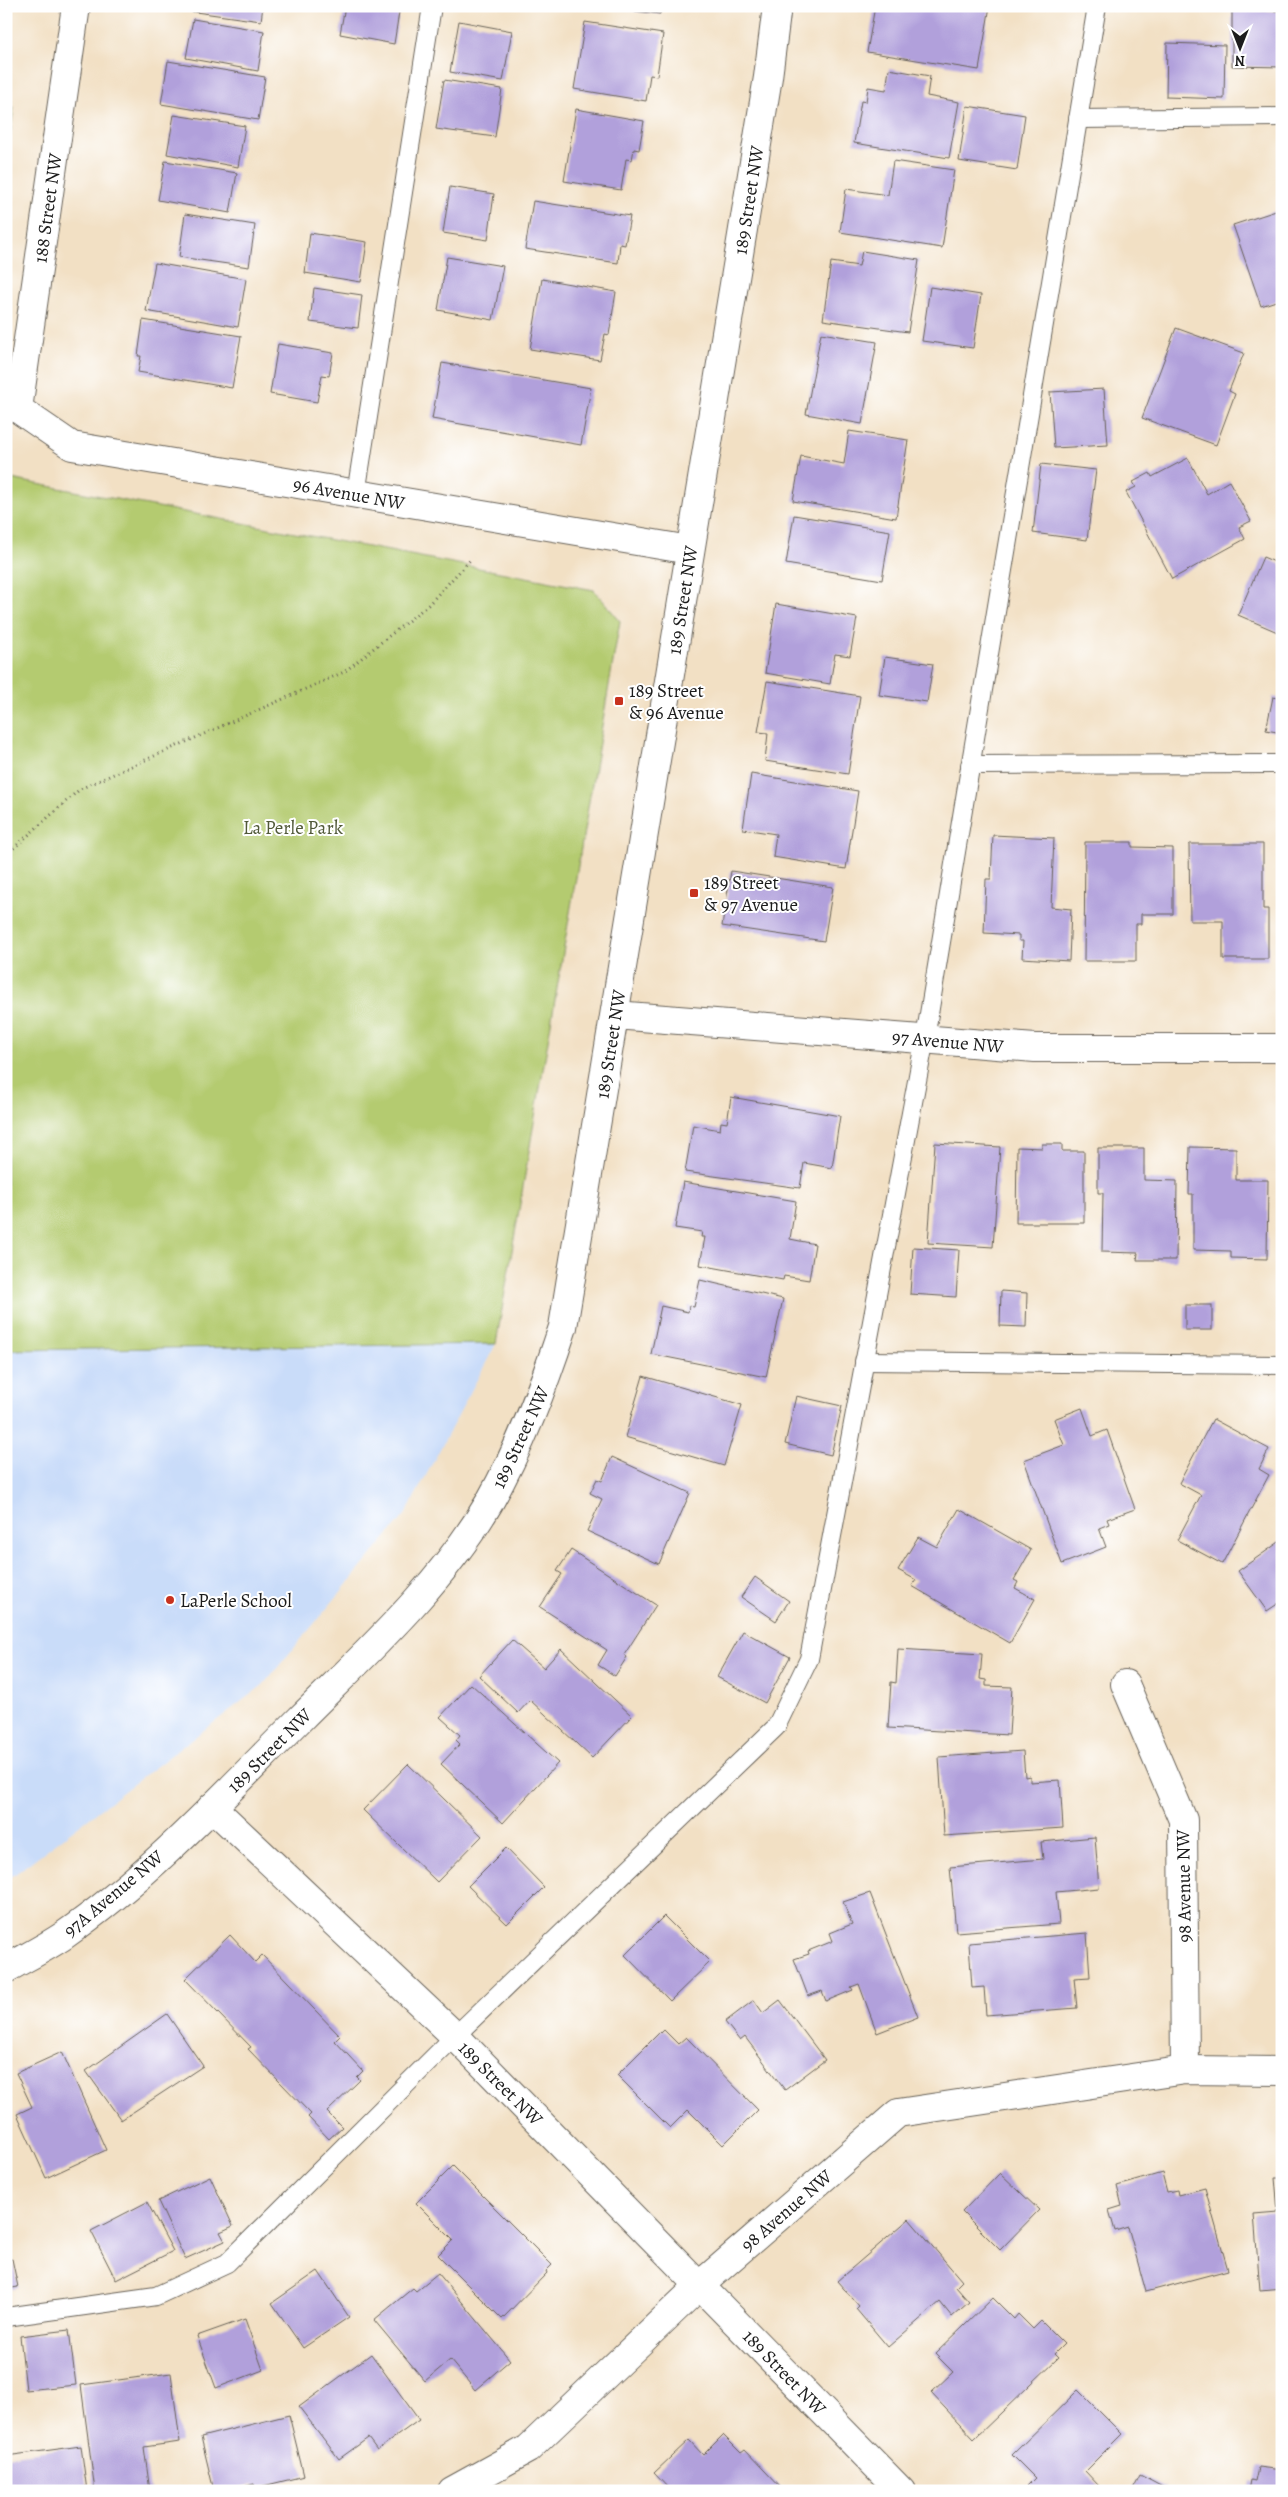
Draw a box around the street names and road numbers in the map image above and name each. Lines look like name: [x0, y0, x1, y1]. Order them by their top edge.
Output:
street label: 189 Street NW: [728, 144, 770, 257]
street label: 188 Street NW: [27, 151, 69, 265]
street label: 96 Avenue NW: [291, 471, 407, 517]
street label: 189 Street NW: [662, 544, 704, 657]
street label: 189 Street NW: [590, 988, 632, 1101]
street label: 97 Avenue NW: [891, 1024, 1005, 1060]
street label: 189 Street NW: [486, 1382, 556, 1493]
street label: 189 Street NW: [222, 1702, 318, 1799]
street label: 98 Avenue NW: [1170, 1829, 1198, 1943]
street label: 97A Avenue NW: [58, 1844, 169, 1943]
street label: 189 Street NW: [452, 2036, 549, 2132]
street label: 98 Avenue NW: [735, 2164, 838, 2258]
street label: 189 Street NW: [737, 2324, 832, 2421]

